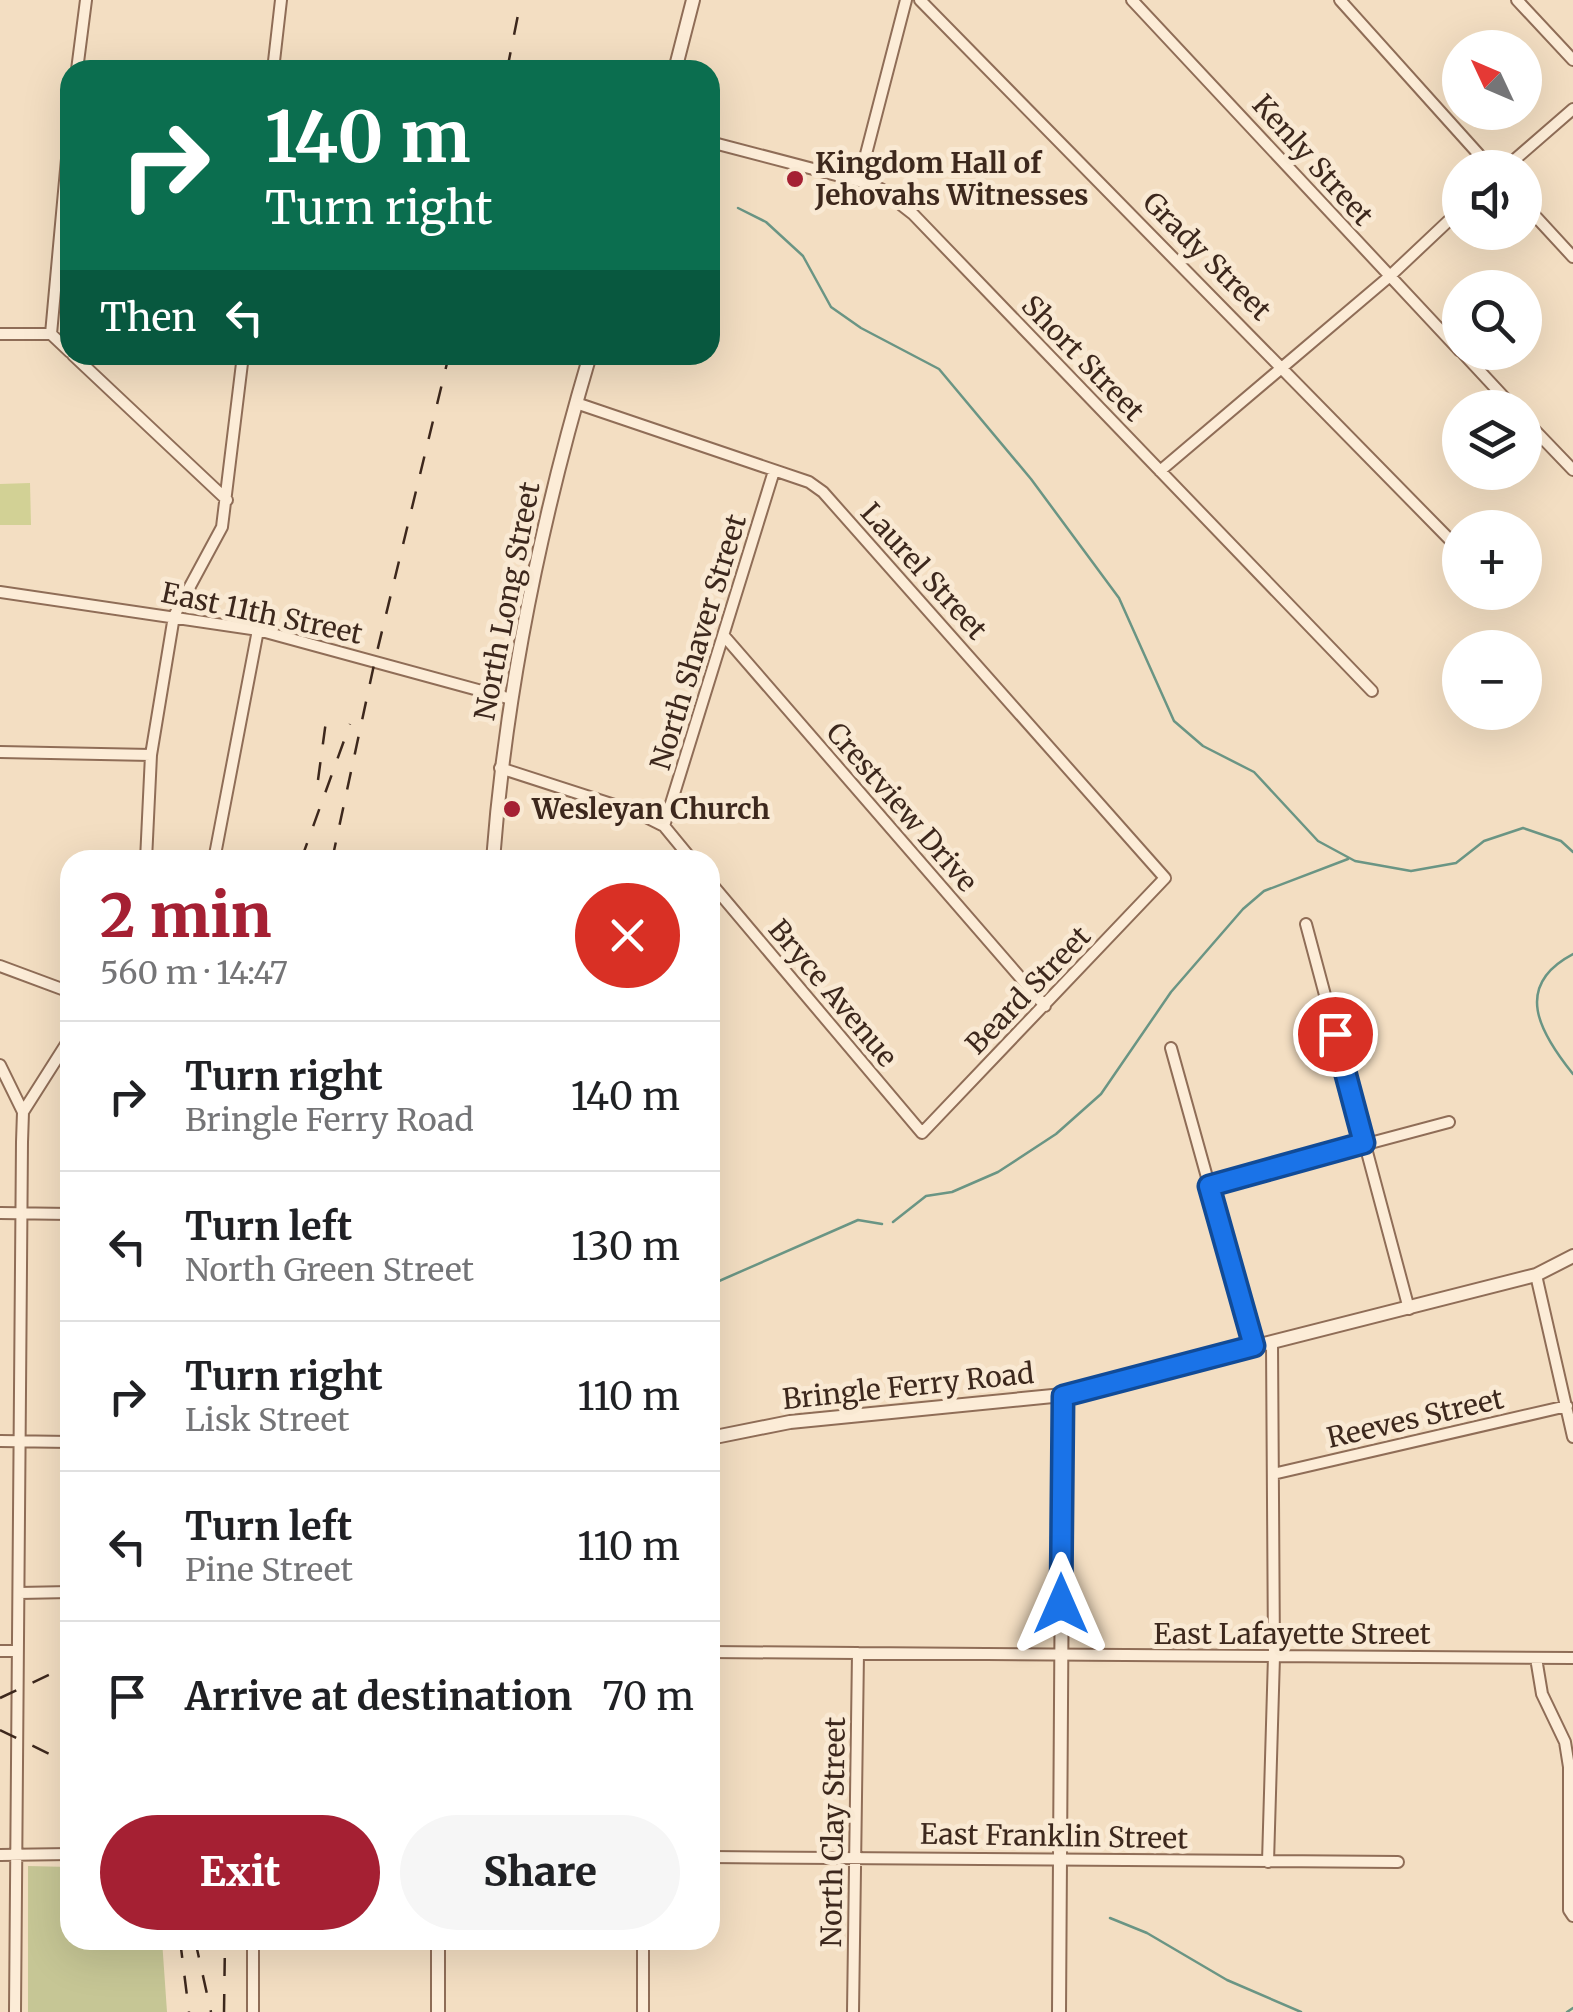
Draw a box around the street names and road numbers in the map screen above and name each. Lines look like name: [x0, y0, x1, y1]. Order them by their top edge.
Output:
street label: Kenly Street: [1245, 87, 1381, 233]
street label: Grady Street: [1135, 184, 1279, 328]
street label: Short Street: [1014, 287, 1152, 429]
street label: North Long Street: [466, 479, 548, 723]
street label: Laurel Street: [853, 495, 995, 647]
street label: North Shaver Street: [642, 510, 754, 774]
street label: East 11th Street: [158, 574, 366, 652]
street label: Crestview Drive: [819, 715, 985, 899]
street label: Bryce Avenue: [761, 912, 905, 1074]
street label: Beard Street: [958, 918, 1098, 1062]
street label: Bringle Ferry Road: [780, 1355, 1036, 1417]
street label: Reeves Street: [1323, 1380, 1507, 1456]
street label: East Lafayette Street: [1153, 1616, 1431, 1652]
street label: North Clay Street: [813, 1716, 853, 1948]
street label: East Franklin Street: [920, 1816, 1188, 1856]

